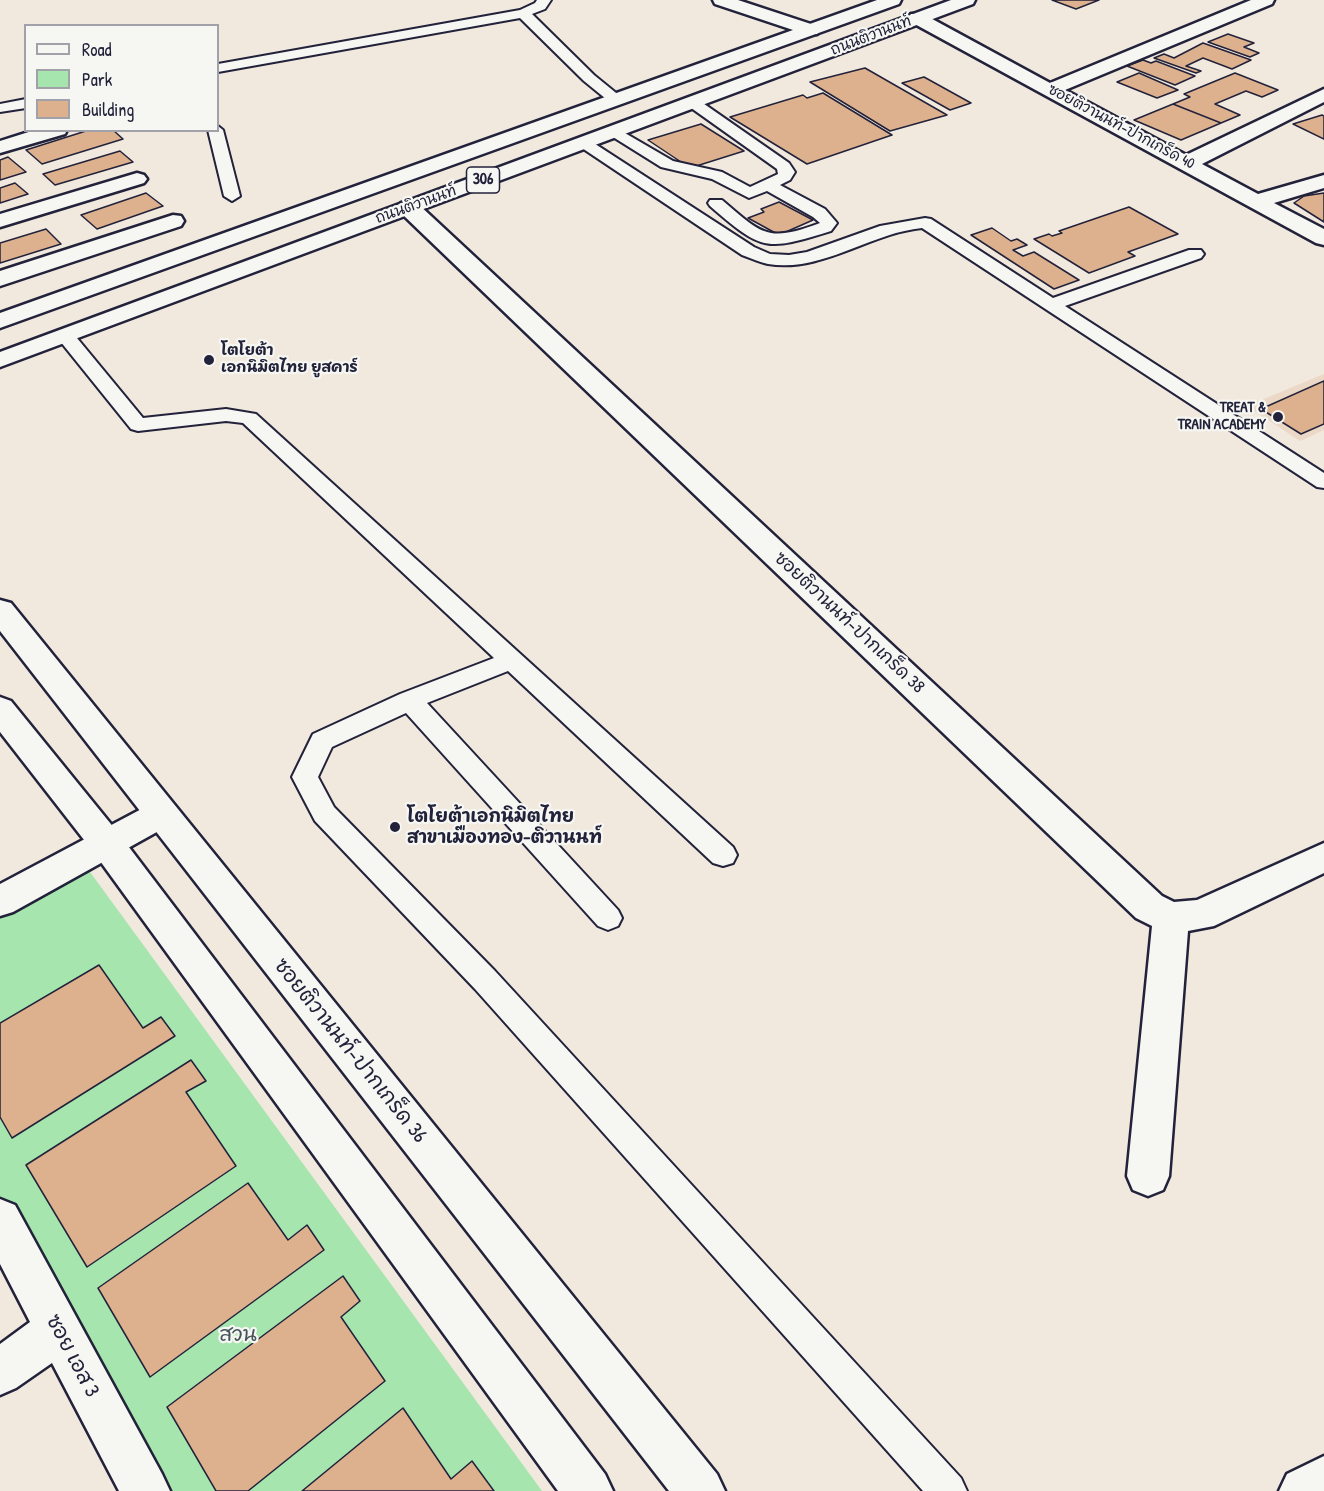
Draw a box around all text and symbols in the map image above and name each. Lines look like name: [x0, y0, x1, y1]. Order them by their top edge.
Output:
street label: ถนนติวานนท์: [828, 12, 914, 60]
legend: [24, 24, 219, 132]
text: Road: [82, 37, 112, 62]
text: Park: [82, 67, 112, 92]
street label: ซอยติวานนท์-ปากเกร็ด 40: [1045, 81, 1197, 173]
text: Building: [82, 97, 134, 122]
road number: 306: [466, 167, 500, 193]
street label: ถนนติวานนท์: [373, 182, 459, 228]
place label: โตโยต้า เอกนิมิตไทย ยูสคาร์: [221, 342, 358, 377]
marker: โตโยต้า เอกนิมิตไทย ยูสคาร์: [202, 353, 216, 367]
place label: TREAT & TRAIN ACADEMY: [1178, 399, 1266, 434]
marker: TREAT & TRAIN ACADEMY: [1271, 410, 1285, 424]
street label: ซอยติวานนท์-ปากเกร็ด 38: [769, 548, 929, 698]
place label: โตโยต้าเอกนิมิตไทย สาขาเมืองทอง-ติวานนท์: [407, 806, 602, 848]
marker: โตโยต้าเอกนิมิตไทย สาขาเมืองทอง-ติวานนท์: [388, 820, 402, 834]
street label: ซอยติวานนท์-ปากเกร็ด 36: [268, 954, 432, 1148]
street label: ซอย เอส 3: [40, 1310, 104, 1402]
park label: สวน: [219, 1322, 257, 1348]

